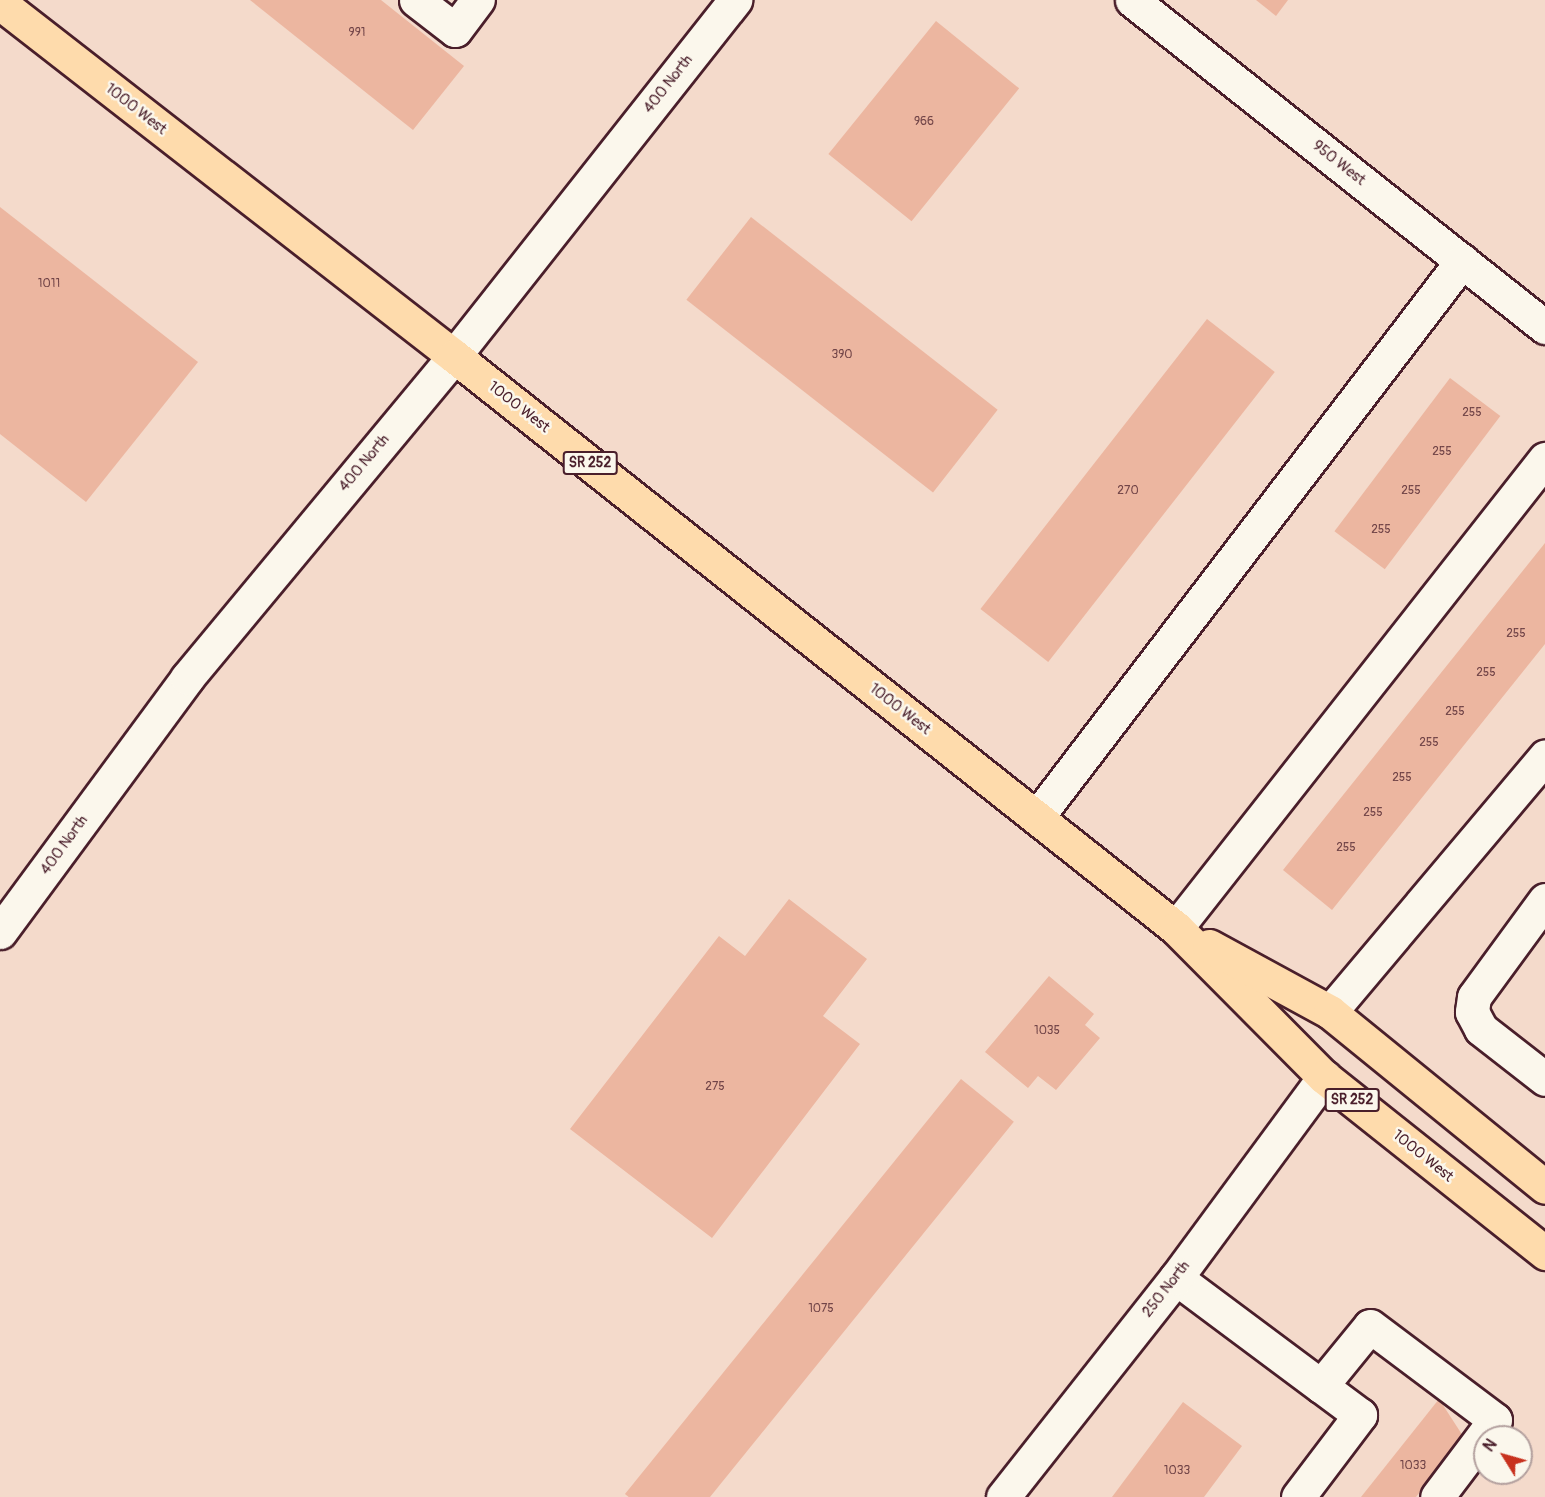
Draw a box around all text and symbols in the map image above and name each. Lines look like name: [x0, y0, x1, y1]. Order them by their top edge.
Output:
house number: 991: [348, 26, 366, 40]
street label: 400 North: [640, 51, 696, 117]
street label: 1000 West: [102, 79, 170, 139]
house number: 966: [914, 115, 934, 129]
street label: 950 West: [1309, 137, 1369, 189]
house number: 1011: [38, 277, 60, 291]
house number: 390: [831, 348, 853, 362]
street label: 1000 West: [485, 377, 553, 437]
house number: 255: [1462, 406, 1482, 420]
street label: 400 North: [335, 431, 393, 495]
house number: 255: [1432, 445, 1452, 459]
road number: SR 252: [562, 452, 618, 474]
house number: 270: [1117, 484, 1139, 498]
house number: 255: [1401, 484, 1421, 498]
house number: 255: [1371, 523, 1391, 537]
house number: 255: [1506, 627, 1526, 641]
house number: 255: [1476, 666, 1496, 680]
street label: 1000 West: [866, 679, 934, 739]
house number: 255: [1445, 705, 1465, 719]
house number: 255: [1419, 736, 1439, 750]
house number: 255: [1392, 771, 1412, 785]
house number: 255: [1363, 806, 1383, 820]
street label: 400 North: [36, 812, 92, 878]
house number: 255: [1336, 841, 1356, 855]
house number: 1035: [1034, 1024, 1060, 1038]
house number: 275: [705, 1080, 725, 1094]
road number: SR 252: [1324, 1089, 1380, 1111]
street label: 1000 West: [1389, 1126, 1457, 1186]
street label: 250 North: [1138, 1257, 1194, 1321]
house number: 1075: [808, 1302, 834, 1316]
north arrow: [1473, 1425, 1533, 1485]
text: N: [1479, 1435, 1501, 1456]
house number: 1033: [1400, 1459, 1426, 1473]
house number: 1033: [1164, 1464, 1190, 1478]

